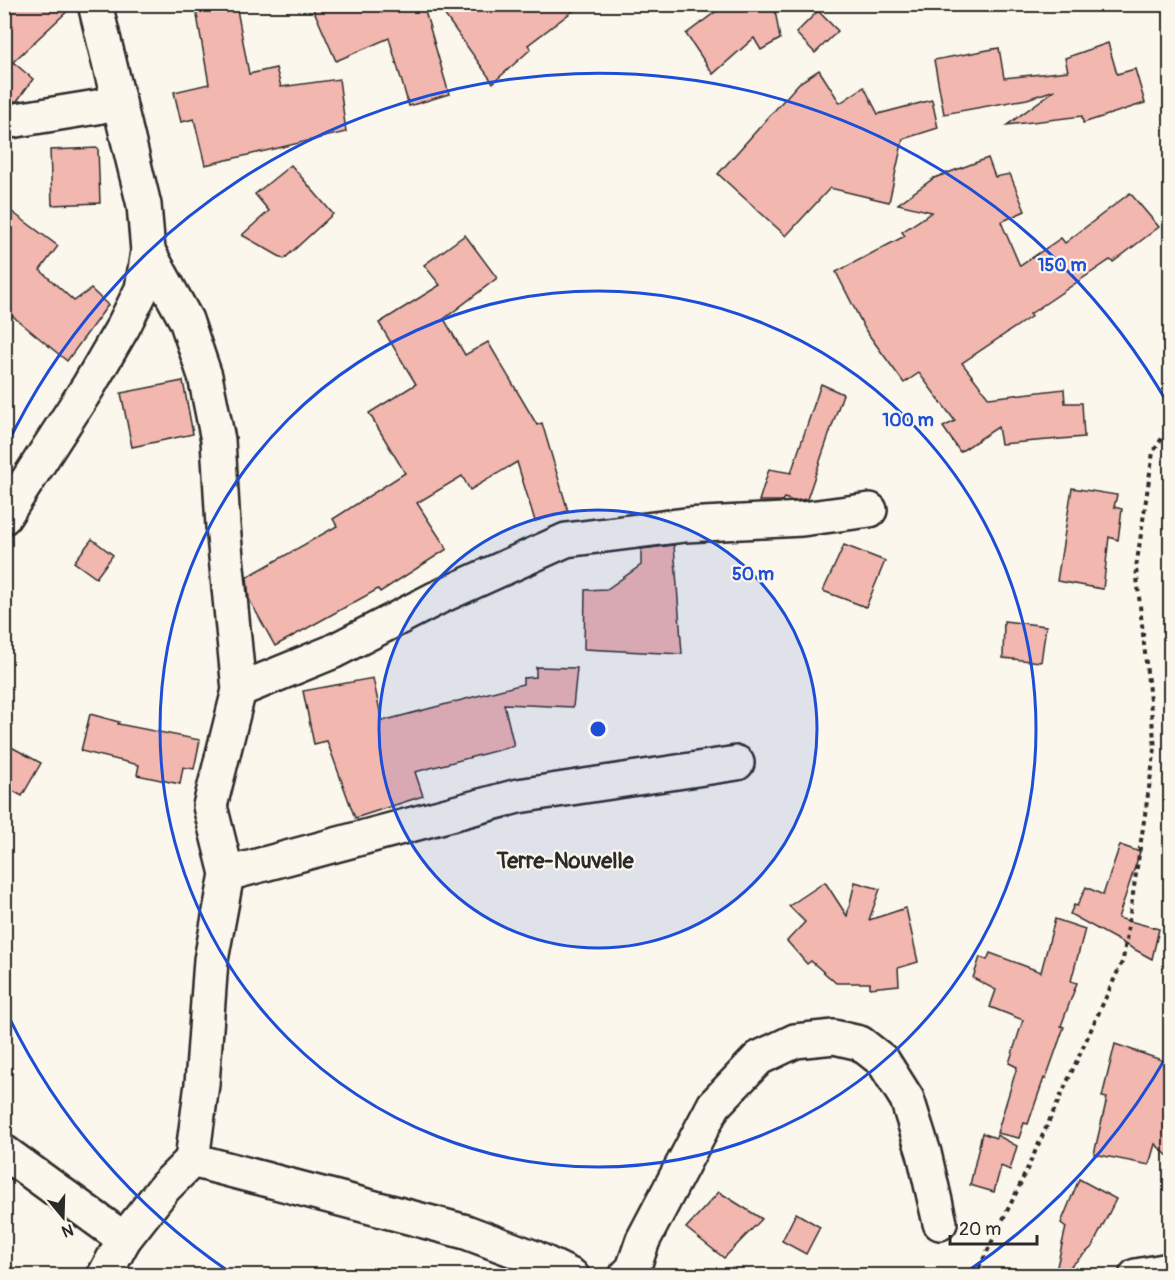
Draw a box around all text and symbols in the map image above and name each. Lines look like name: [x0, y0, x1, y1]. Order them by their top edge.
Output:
text: 150 m: [1038, 254, 1087, 277]
text: 100 m: [882, 409, 934, 432]
text: 50 m: [732, 563, 774, 586]
centre of rings: [588, 719, 608, 739]
district label: Terre-Nouvelle: [495, 847, 635, 875]
north arrow: [33, 1187, 93, 1247]
scale bar: [950, 1208, 1037, 1246]
text: 20 m: [959, 1218, 1001, 1241]
text: N: [59, 1219, 76, 1242]

